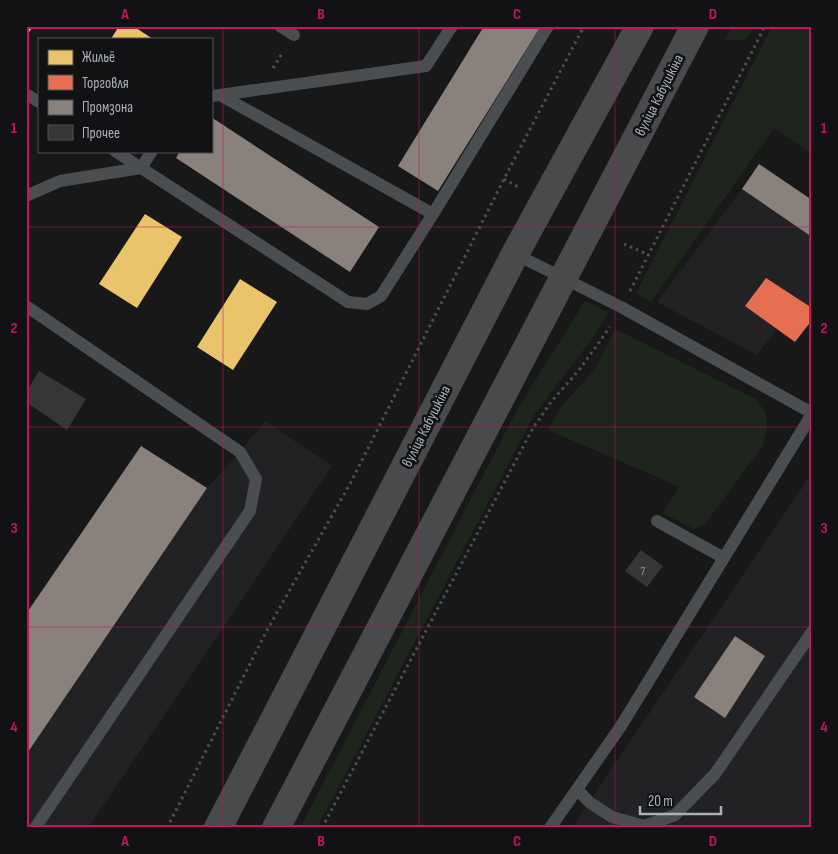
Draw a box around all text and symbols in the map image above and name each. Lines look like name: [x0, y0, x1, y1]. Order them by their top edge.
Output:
text: A: [120, 5, 129, 24]
text: B: [317, 5, 325, 24]
text: C: [513, 5, 521, 24]
text: D: [709, 5, 717, 24]
legend: [38, 38, 212, 152]
text: Жильё: [82, 48, 115, 67]
street label: вуліца Кабушкіна: [631, 51, 688, 139]
text: Торговля: [82, 74, 129, 93]
text: Промзона: [82, 98, 133, 117]
text: 1: [11, 119, 18, 138]
text: 1: [821, 119, 828, 138]
text: Прочее: [82, 124, 120, 143]
text: 2: [10, 319, 18, 338]
text: 2: [820, 319, 828, 338]
street label: вуліца Кабушкіна: [398, 382, 455, 470]
text: 3: [10, 519, 18, 538]
text: 3: [820, 519, 828, 538]
house number: 7: [641, 564, 646, 579]
text: 4: [10, 718, 18, 737]
text: 4: [820, 718, 828, 737]
scale bar: [640, 784, 722, 816]
text: 20 m: [648, 792, 673, 811]
text: A: [120, 832, 129, 851]
text: B: [317, 832, 325, 851]
text: C: [513, 832, 521, 851]
text: D: [709, 832, 717, 851]

